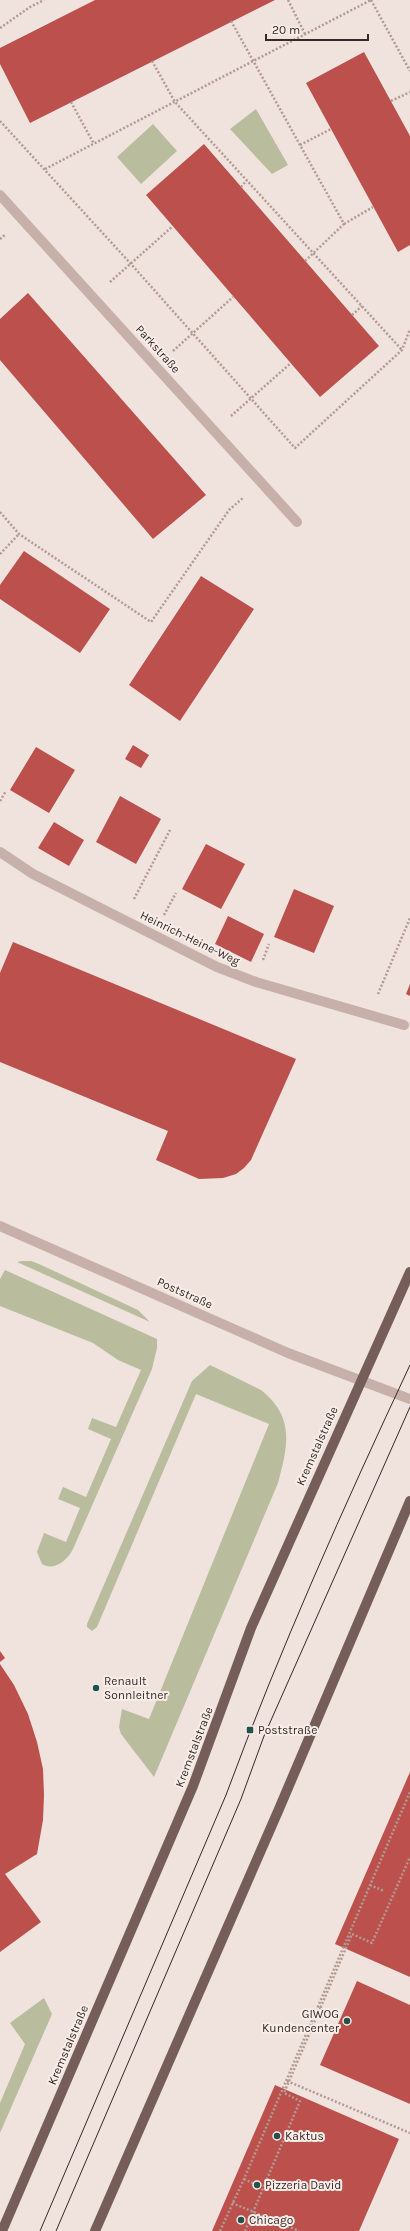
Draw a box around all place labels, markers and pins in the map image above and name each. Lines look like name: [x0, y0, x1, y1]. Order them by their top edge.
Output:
place label: Renault Sonnleitner: [104, 1674, 168, 1702]
marker: Renault Sonnleitner: [91, 1683, 101, 1693]
place label: Poststraße: [258, 1723, 317, 1737]
marker: Poststraße: [245, 1725, 255, 1735]
place label: GIWOG Kundencenter: [262, 2007, 340, 2035]
marker: GIWOG Kundencenter: [342, 2016, 352, 2026]
place label: Kaktus: [285, 2129, 324, 2143]
marker: Kaktus: [272, 2131, 282, 2141]
place label: Pizzeria David: [265, 2178, 341, 2192]
marker: Pizzeria David: [252, 2180, 262, 2190]
place label: Chicago: [249, 2213, 293, 2227]
marker: Chicago: [236, 2215, 246, 2225]

